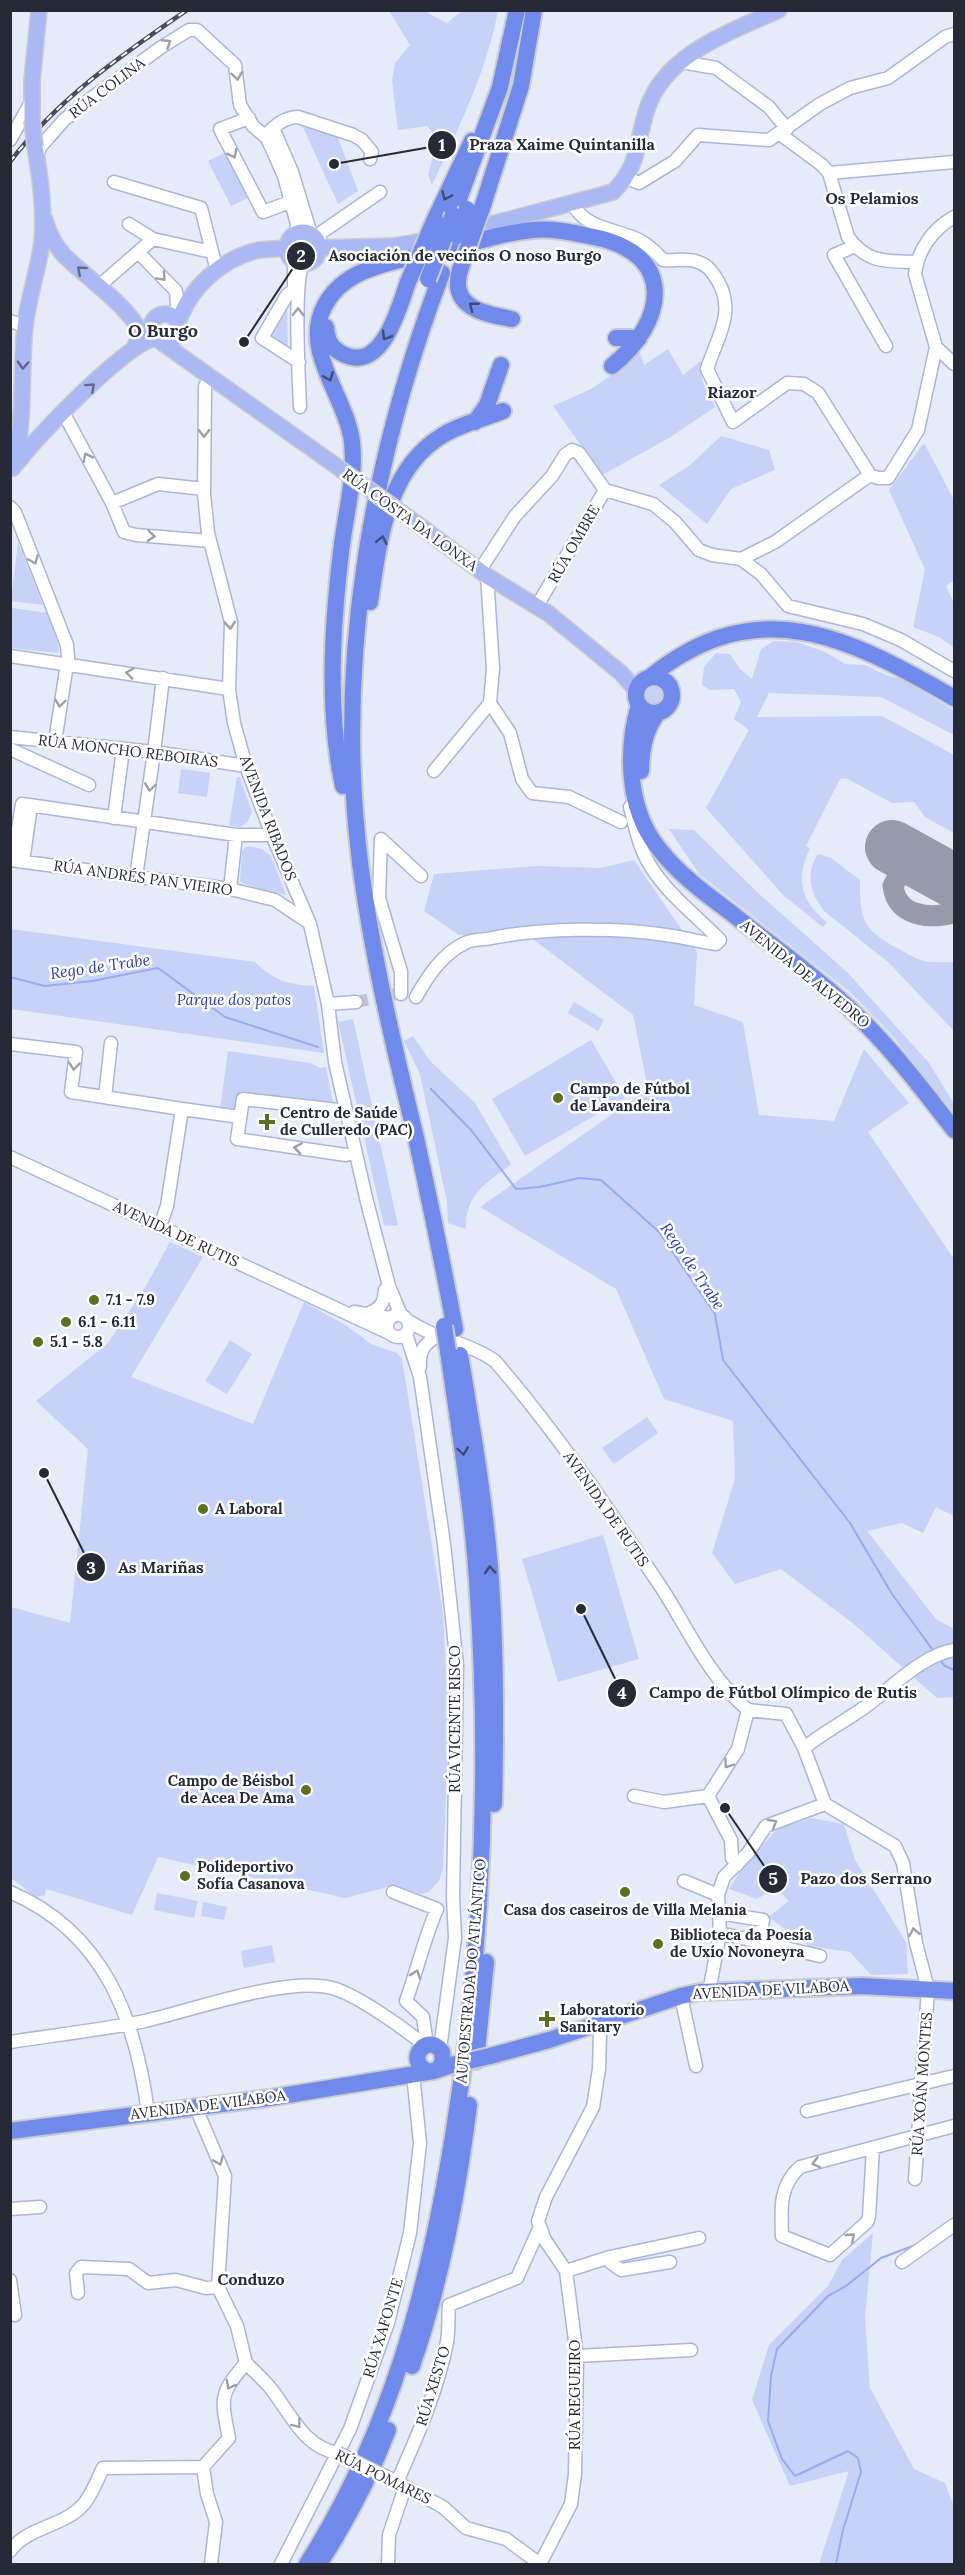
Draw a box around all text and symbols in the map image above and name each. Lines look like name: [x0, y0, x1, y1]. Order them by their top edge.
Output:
one-way arrow: [161, 40, 172, 51]
street label: RÚA COLINA: [65, 52, 149, 122]
one-way arrow: [230, 72, 243, 81]
callout: Praza Xaime Quintanilla: [427, 128, 667, 162]
text: 1: [438, 133, 446, 156]
text: Praza Xaime Quintanilla: [469, 134, 655, 154]
one-way arrow: [226, 148, 237, 159]
district label: Os Pelamios: [826, 188, 919, 208]
one-way arrow: [441, 190, 453, 201]
callout: Asociación de veciños O noso Burgo: [286, 239, 613, 273]
text: 2: [296, 244, 306, 267]
text: Asociación de veciños O noso Burgo: [329, 245, 602, 265]
one-way arrow: [77, 266, 88, 277]
one-way arrow: [155, 270, 166, 281]
one-way arrow: [469, 303, 480, 314]
one-way arrow: [292, 308, 304, 317]
district label: O Burgo: [128, 319, 198, 342]
one-way arrow: [382, 330, 393, 340]
one-way arrow: [17, 361, 30, 370]
one-way arrow: [322, 371, 334, 382]
district label: Riazor: [707, 382, 757, 402]
one-way arrow: [84, 383, 95, 394]
one-way arrow: [198, 429, 210, 438]
one-way arrow: [83, 453, 95, 464]
street label: RÚA COSTA DA LONXA: [339, 464, 482, 575]
street label: RÚA OMBRE: [544, 501, 604, 586]
one-way arrow: [146, 529, 155, 542]
one-way arrow: [375, 535, 388, 545]
one-way arrow: [27, 554, 39, 565]
one-way arrow: [224, 621, 237, 630]
one-way arrow: [125, 668, 134, 680]
one-way arrow: [55, 698, 67, 707]
street label: RÚA MONCHO REBOIRAS: [37, 730, 219, 771]
street label: AVENIDA RIBADOS: [235, 751, 301, 883]
one-way arrow: [144, 783, 156, 792]
street label: RÚA ANDRÉS PAN VIEIRO: [52, 856, 234, 899]
street label: AVENIDA DE ALVEDRO: [736, 915, 874, 1032]
water label: Rego de Trabe: [49, 949, 152, 983]
park label: Parque dos patos: [177, 990, 291, 1009]
one-way arrow: [68, 1061, 81, 1070]
place label: Campo de Fútbol de Lavandeira: [570, 1079, 690, 1115]
marker: Campo de Fútbol de Lavandeira: [551, 1091, 565, 1105]
place label: Centro de Saúde de Culleredo (PAC): [280, 1103, 413, 1140]
marker: Centro de Saúde de Culleredo (PAC): [258, 1113, 276, 1131]
one-way arrow: [293, 1142, 302, 1154]
street label: AVENIDA DE RUTIS: [109, 1196, 242, 1271]
water label: Rego de Trabe: [657, 1219, 730, 1314]
place label: 7.1 - 7.9: [106, 1290, 155, 1309]
marker: 7.1 - 7.9: [87, 1293, 101, 1307]
place label: 6.1 - 6.11: [78, 1312, 135, 1331]
marker: 6.1 - 6.11: [59, 1315, 73, 1329]
place label: 5.1 - 5.8: [50, 1332, 103, 1351]
marker: 5.1 - 5.8: [31, 1335, 45, 1349]
one-way arrow: [456, 1446, 468, 1455]
street label: AVENIDA DE RUTIS: [559, 1446, 653, 1570]
place label: A Laboral: [215, 1499, 283, 1518]
marker: A Laboral: [196, 1502, 210, 1516]
callout: As Mariñas: [76, 1550, 216, 1584]
text: 3: [86, 1556, 96, 1579]
text: As Mariñas: [118, 1557, 204, 1577]
one-way arrow: [483, 1565, 496, 1574]
street label: RÚA VICENTE RISCO: [445, 1645, 464, 1793]
callout: Campo de Fútbol Olímpico de Rutis: [607, 1676, 929, 1710]
text: 4: [617, 1681, 627, 1704]
text: Campo de Fútbol Olímpico de Rutis: [649, 1682, 917, 1702]
one-way arrow: [724, 1757, 735, 1768]
place label: Campo de Béisbol de Acea De Ama: [168, 1771, 294, 1807]
marker: Campo de Béisbol de Acea De Ama: [299, 1783, 313, 1797]
one-way arrow: [767, 1819, 777, 1830]
place label: Polideportivo Sofía Casanova: [197, 1857, 305, 1893]
street label: AUTOESTRADA DO ATLÁNTICO: [451, 1858, 490, 2085]
callout: Pazo dos Serrano: [758, 1862, 943, 1896]
text: 5: [768, 1867, 778, 1890]
text: Pazo dos Serrano: [800, 1868, 932, 1888]
marker: Polideportivo Sofía Casanova: [178, 1869, 192, 1883]
marker: Casa dos caseiros de Villa Melania: [618, 1885, 632, 1899]
place label: Casa dos caseiros de Villa Melania: [503, 1900, 747, 1919]
place label: Biblioteca da Poesía de Uxío Novoneyra: [670, 1925, 812, 1961]
one-way arrow: [908, 1927, 921, 1937]
marker: Biblioteca da Poesía de Uxío Novoneyra: [651, 1937, 665, 1951]
one-way arrow: [408, 1969, 421, 1980]
street label: AVENIDA DE VILABOA: [691, 1976, 850, 2003]
place label: Laboratorio Sanitary: [560, 2000, 645, 2036]
marker: Laboratorio Sanitary: [538, 2010, 556, 2028]
street label: RÚA XOÁN MONTES: [907, 2012, 936, 2156]
street label: AVENIDA DE VILABOA: [128, 2085, 287, 2124]
one-way arrow: [212, 2155, 224, 2166]
one-way arrow: [812, 2155, 822, 2168]
one-way arrow: [844, 2233, 854, 2244]
district label: Conduzo: [218, 2269, 284, 2289]
street label: RÚA XAFONTE: [358, 2276, 407, 2380]
street label: RÚA REGUEIRO: [565, 2340, 584, 2450]
street label: RÚA XESTO: [411, 2343, 454, 2428]
one-way arrow: [226, 2379, 237, 2389]
one-way arrow: [290, 2418, 301, 2429]
street label: RÚA POMARES: [332, 2445, 435, 2508]

